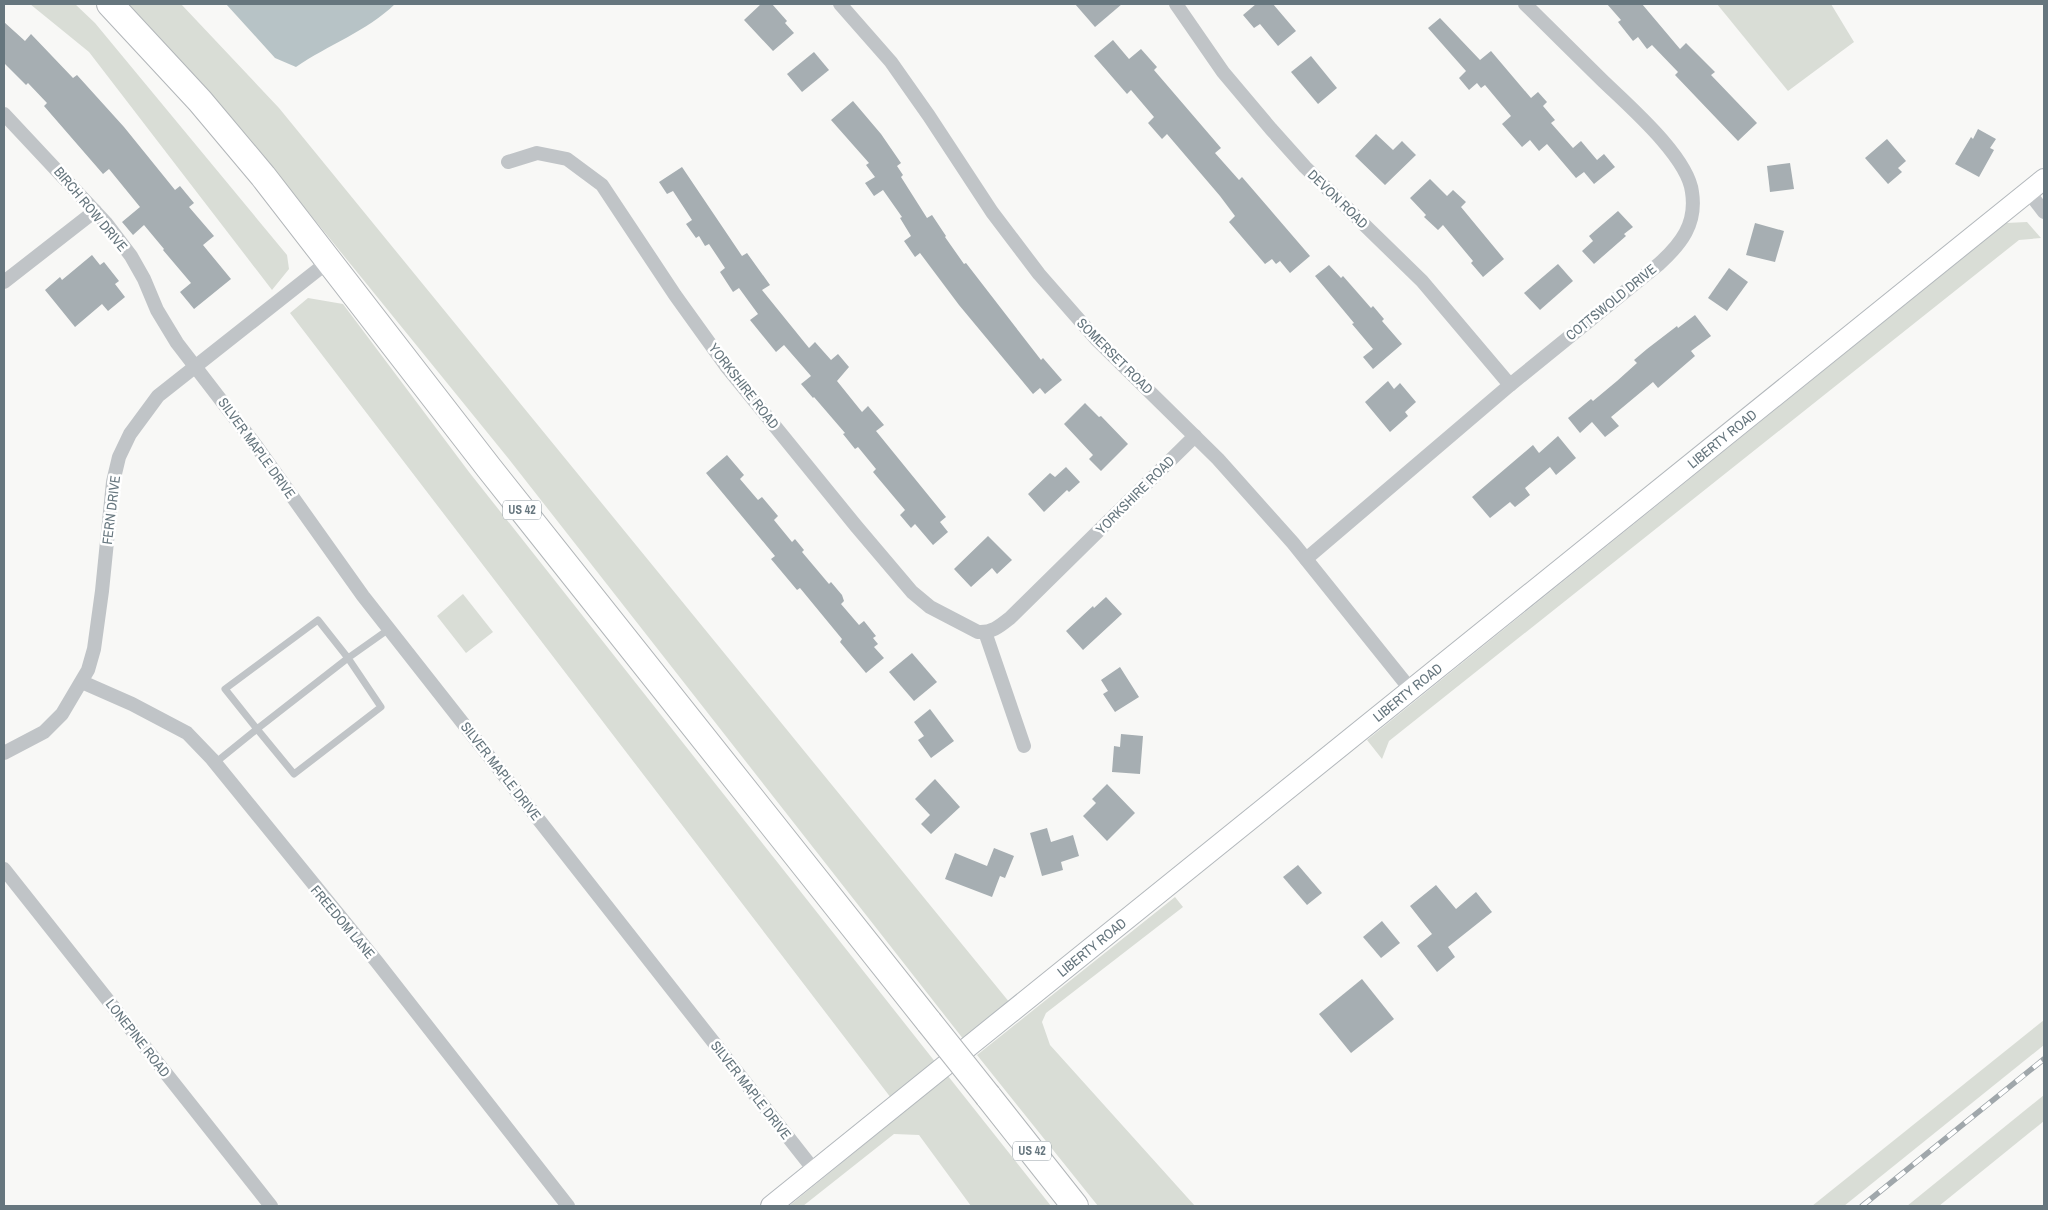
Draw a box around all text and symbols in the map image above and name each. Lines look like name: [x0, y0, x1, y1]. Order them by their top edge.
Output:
street label: BIRCH ROW DRIVE: [50, 163, 132, 255]
street label: DEVON ROAD: [1304, 166, 1372, 232]
street label: COTTSWOLD DRIVE: [1562, 260, 1660, 344]
street label: SOMERSET ROAD: [1073, 314, 1157, 398]
street label: YORKSHIRE ROAD: [705, 339, 783, 433]
street label: SILVER MAPLE DRIVE: [214, 394, 300, 502]
street label: LIBERTY ROAD: [1684, 405, 1760, 472]
street label: YORKSHIRE ROAD: [1092, 452, 1178, 538]
street label: FERN DRIVE: [98, 474, 124, 546]
road number: US 42: [503, 500, 541, 520]
street label: LIBERTY ROAD: [1369, 659, 1446, 726]
street label: SILVER MAPLE DRIVE: [457, 718, 545, 824]
street label: FREEDOM LANE: [307, 882, 379, 962]
street label: LIBERTY ROAD: [1053, 914, 1130, 981]
street label: LONEPINE ROAD: [102, 995, 174, 1081]
street label: SILVER MAPLE DRIVE: [707, 1037, 795, 1143]
road number: US 42: [1013, 1142, 1051, 1160]

